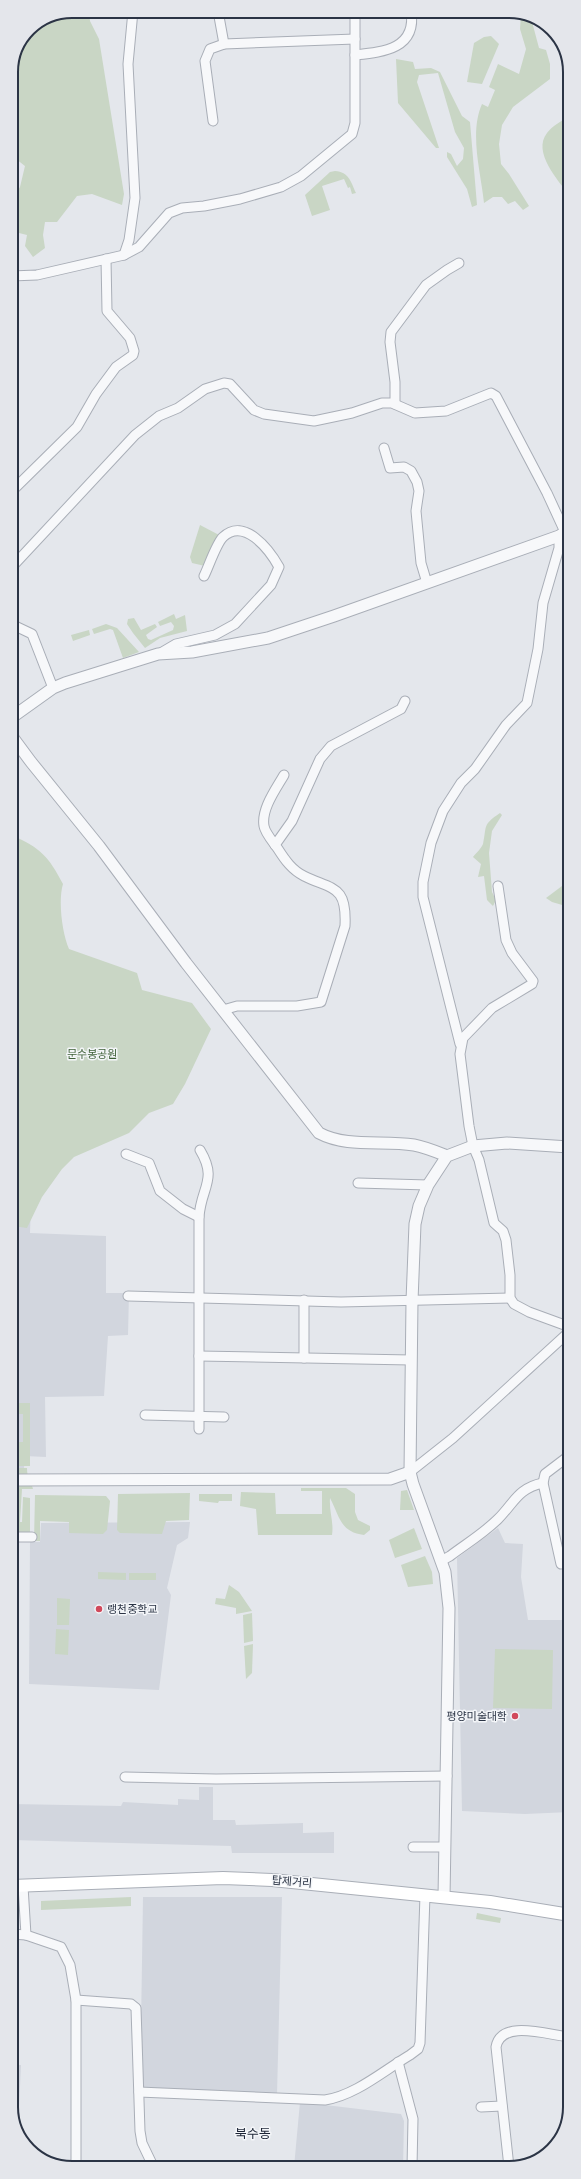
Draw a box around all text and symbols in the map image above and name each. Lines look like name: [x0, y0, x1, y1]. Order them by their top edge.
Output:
park label: 문수봉공원: [67, 1048, 117, 1061]
place label: 랭천중학교: [107, 1603, 158, 1616]
marker: 랭천중학교: [94, 1604, 104, 1614]
place label: 평양미술대학: [446, 1710, 507, 1723]
marker: 평양미술대학: [510, 1711, 520, 1721]
street label: 탑제거리: [271, 1874, 313, 1890]
district label: 북수동: [235, 2126, 271, 2141]

